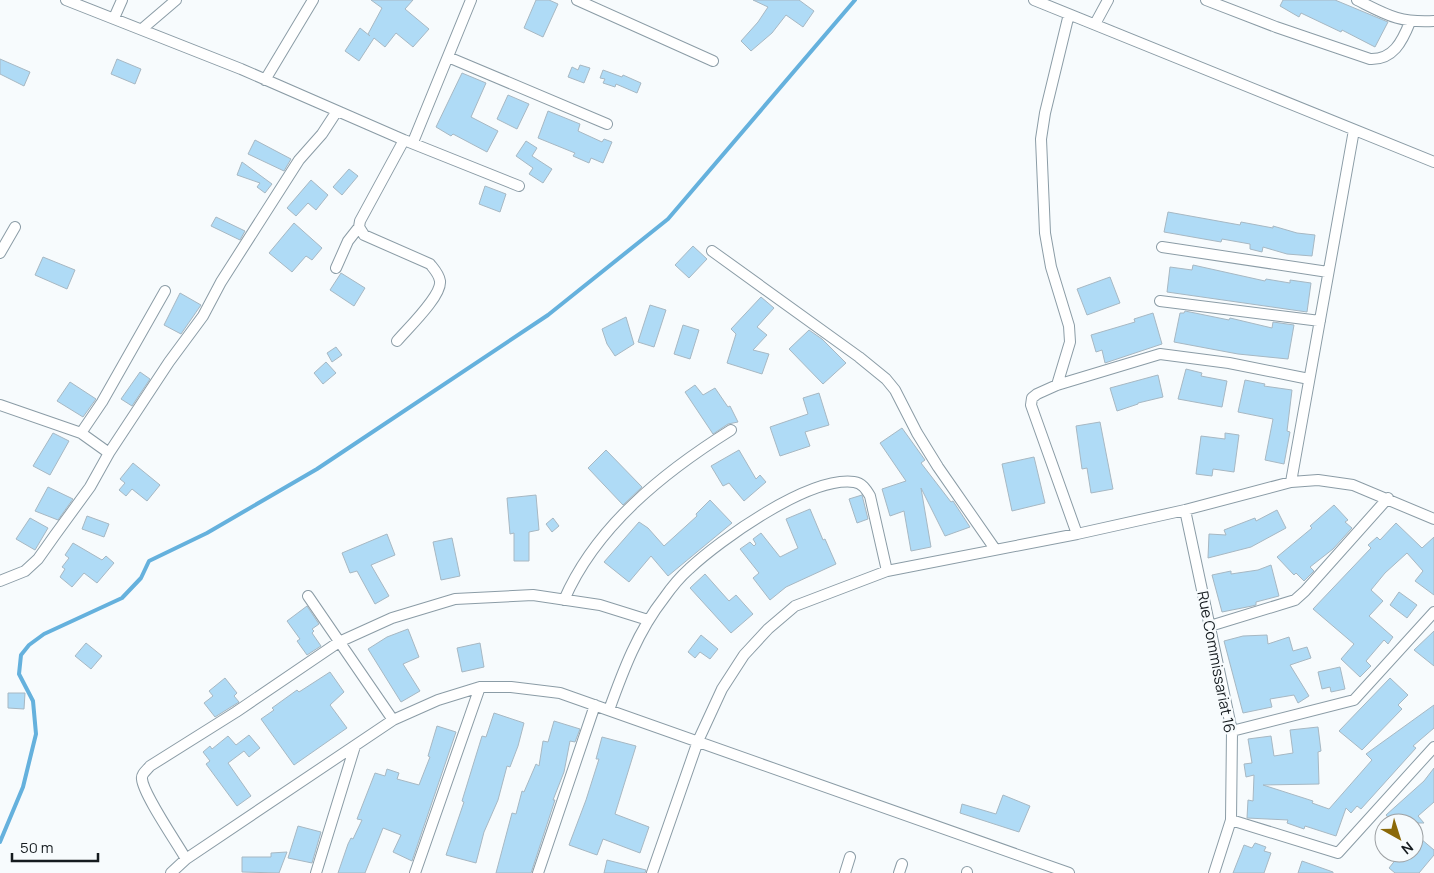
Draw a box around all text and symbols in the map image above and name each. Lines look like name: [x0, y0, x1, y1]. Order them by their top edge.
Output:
street label: Rue Commissariat 16: [1192, 589, 1241, 735]
north arrow: [1374, 813, 1424, 863]
scale bar: [12, 830, 99, 862]
text: 50 m: [20, 837, 54, 858]
text: N: [1398, 838, 1417, 859]

